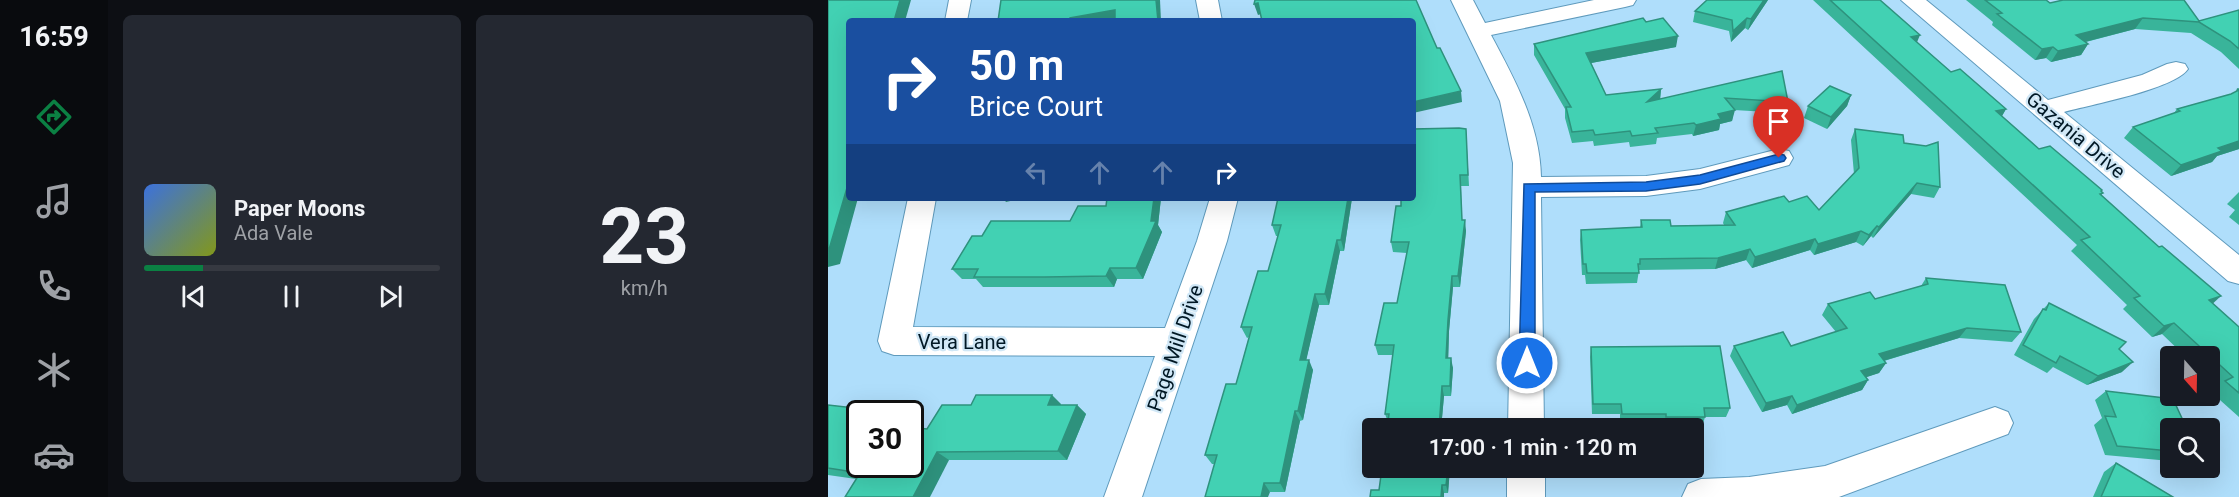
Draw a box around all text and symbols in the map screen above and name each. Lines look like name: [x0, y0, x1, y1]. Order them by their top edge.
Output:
text: 16:59: [19, 21, 89, 53]
text: 50 m: [969, 41, 1064, 90]
icon: right: [870, 42, 948, 120]
street label: Gazania Drive: [2022, 87, 2130, 183]
text: Brice Court: [969, 91, 1103, 123]
icon: directions: [33, 96, 75, 138]
pin: [1753, 96, 1804, 158]
icon: arrive: [1762, 105, 1795, 138]
icon: left: [1020, 156, 1053, 189]
icon: ahead: [1083, 156, 1116, 189]
icon: ahead: [1146, 156, 1179, 189]
icon: right: [1209, 156, 1242, 189]
icon: music: [33, 180, 75, 222]
text: 23: [599, 191, 689, 282]
text: Paper Moons: [234, 196, 365, 221]
text: Ada Vale: [234, 221, 313, 245]
icon: phone: [33, 265, 75, 307]
text: km/h: [621, 276, 668, 300]
icon: previous: [177, 280, 210, 313]
icon: pause: [275, 280, 308, 313]
icon: next: [374, 280, 407, 313]
street label: Page Mill Drive: [1142, 282, 1208, 414]
street label: Vera Lane: [918, 330, 1006, 354]
position arrow: [1495, 331, 1559, 395]
north arrow: [2160, 346, 2220, 406]
map controls: [2160, 346, 2220, 478]
icon: climate: [33, 349, 75, 391]
speed limit sign: 30: [846, 400, 924, 478]
button: search: [2160, 418, 2220, 478]
icon: car: [33, 434, 75, 476]
text: 17:00 · 1 min · 120 m: [1429, 435, 1637, 460]

